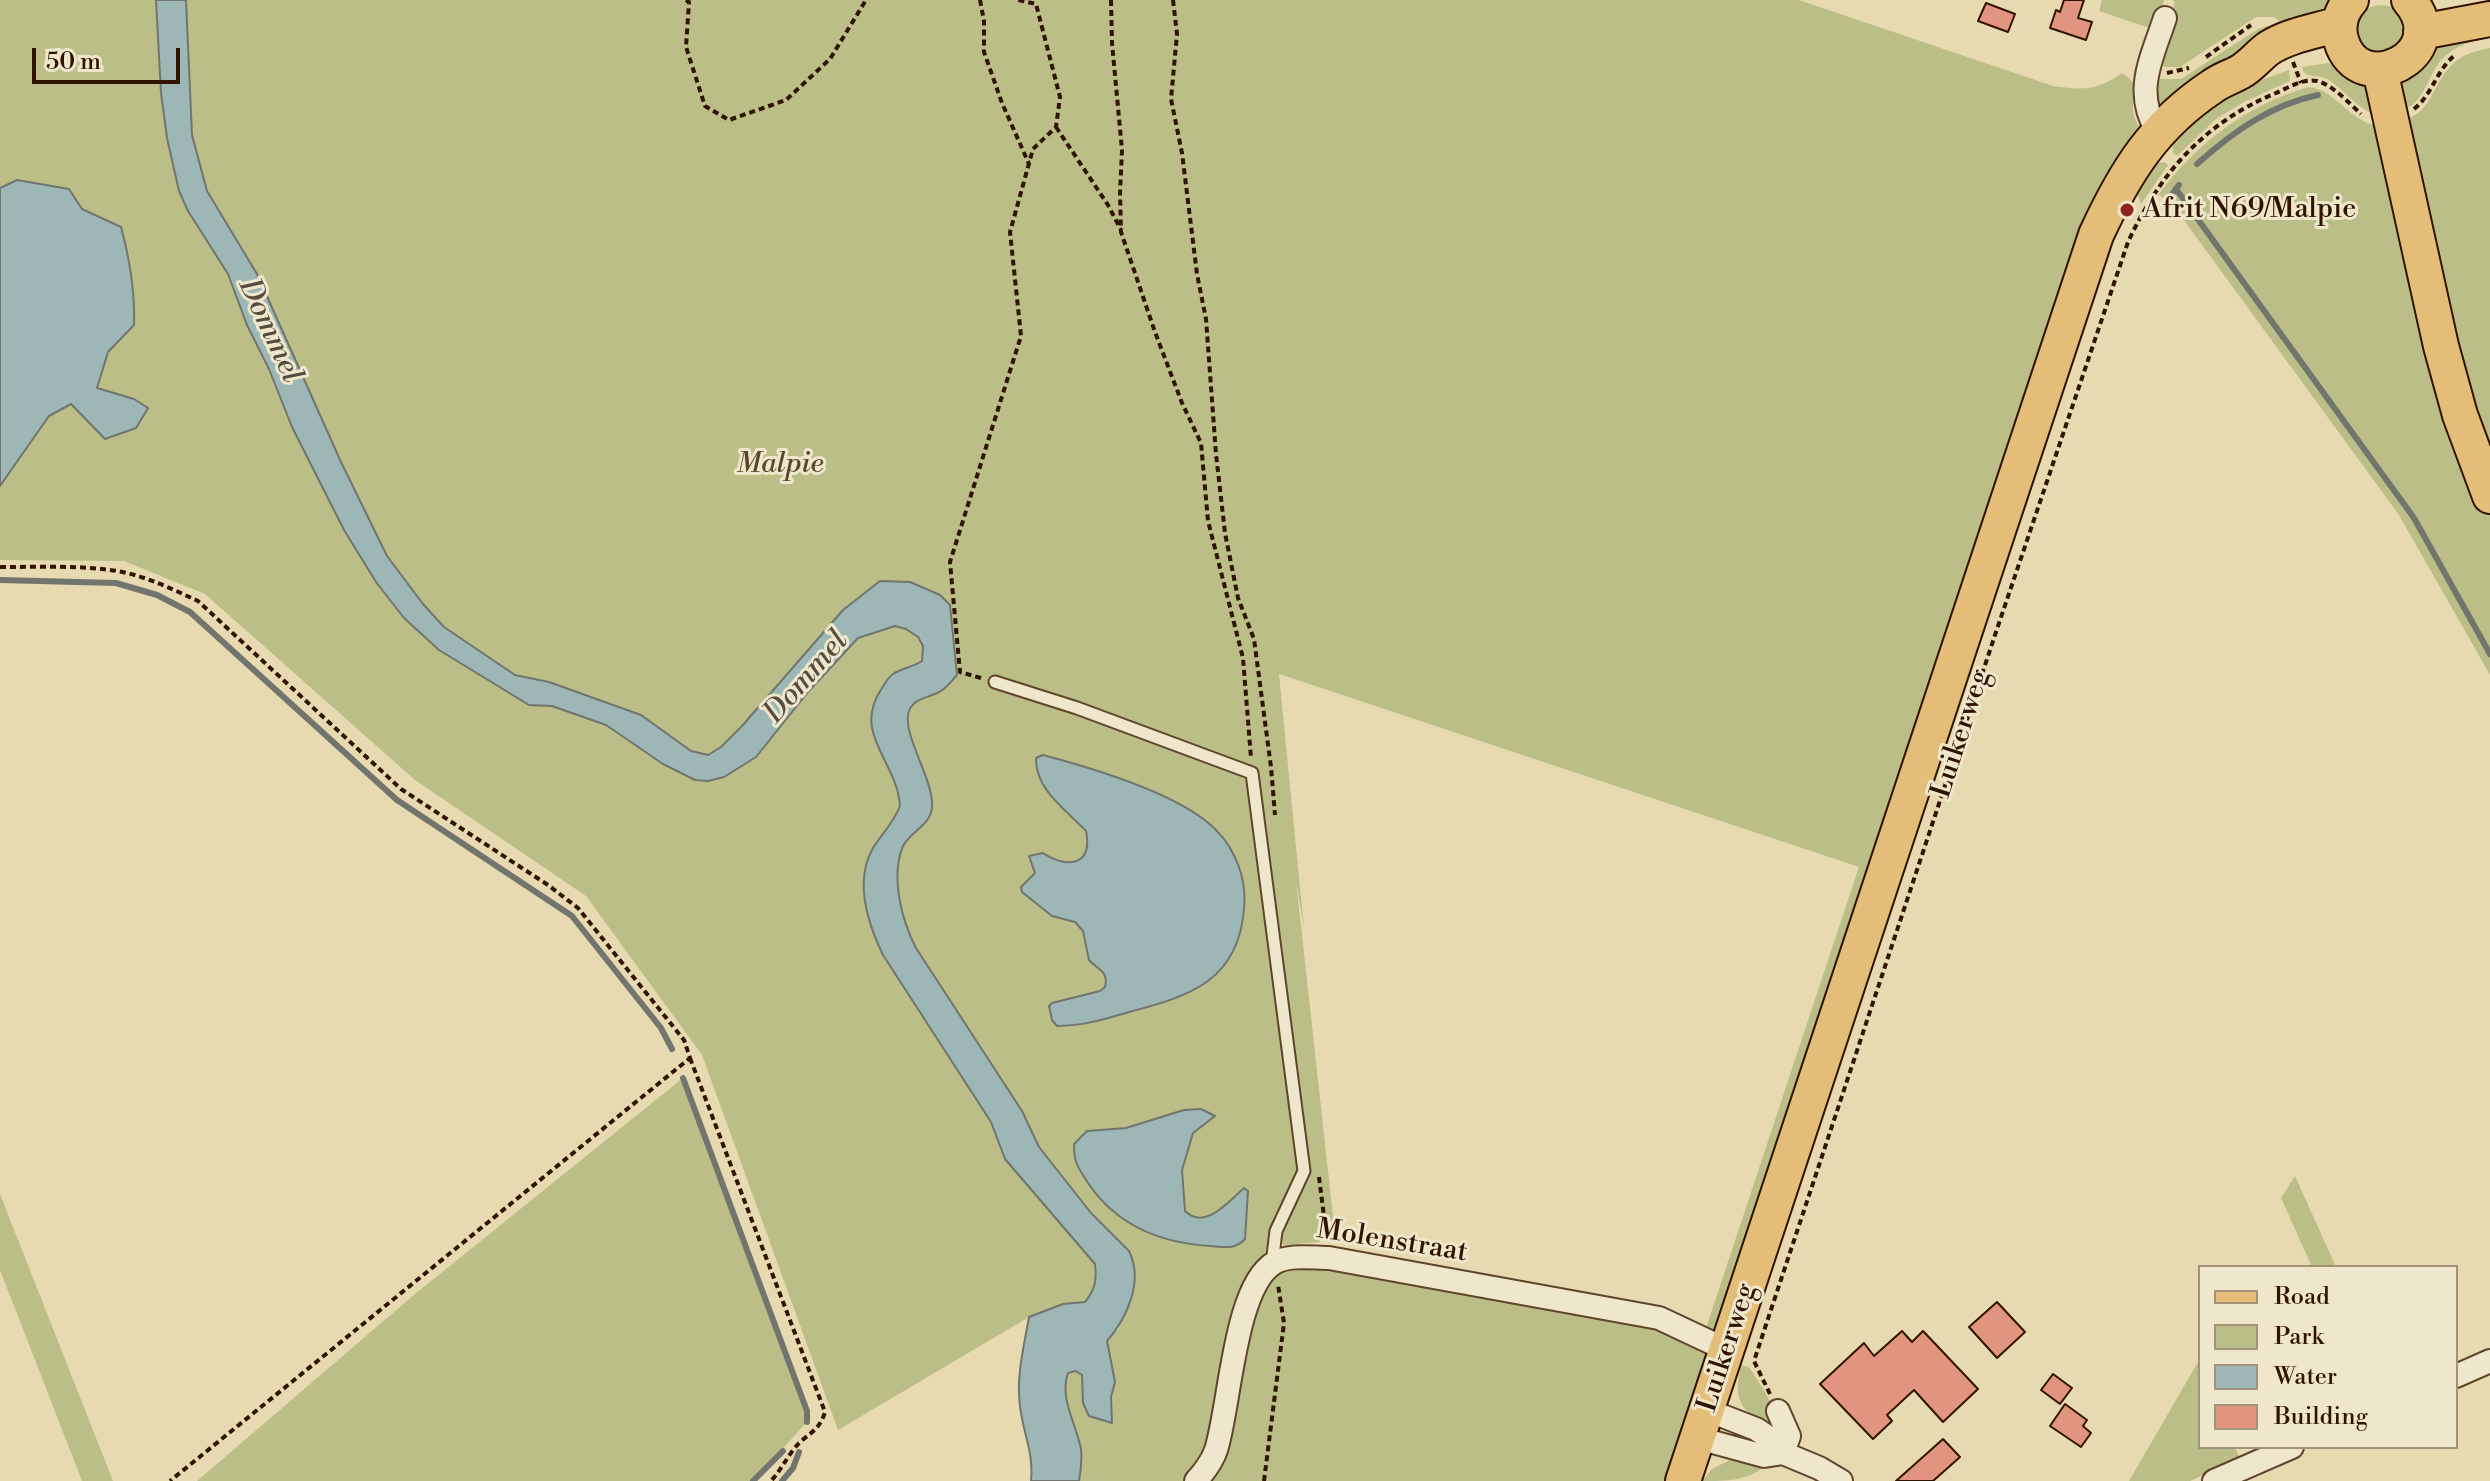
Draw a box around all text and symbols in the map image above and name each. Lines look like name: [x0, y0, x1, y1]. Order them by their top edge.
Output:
scale bar: [36, 32, 184, 82]
text: 50 m: [46, 47, 101, 77]
place label: Afrit N69/Malpie: [2143, 193, 2356, 227]
marker: Afrit N69/Malpie: [2118, 201, 2136, 219]
water label: Dommel: [229, 273, 309, 389]
park label: Malpie: [736, 448, 824, 482]
water label: Dommel: [757, 624, 857, 732]
street label: Luikerweg: [1925, 665, 1999, 803]
street label: Molenstraat: [1314, 1213, 1470, 1271]
legend: [2198, 1265, 2458, 1449]
street label: Luikerweg: [1691, 1279, 1765, 1417]
text: Road: [2274, 1282, 2330, 1312]
text: Park: [2274, 1322, 2324, 1352]
text: Water: [2274, 1362, 2337, 1392]
text: Building: [2274, 1402, 2368, 1432]

